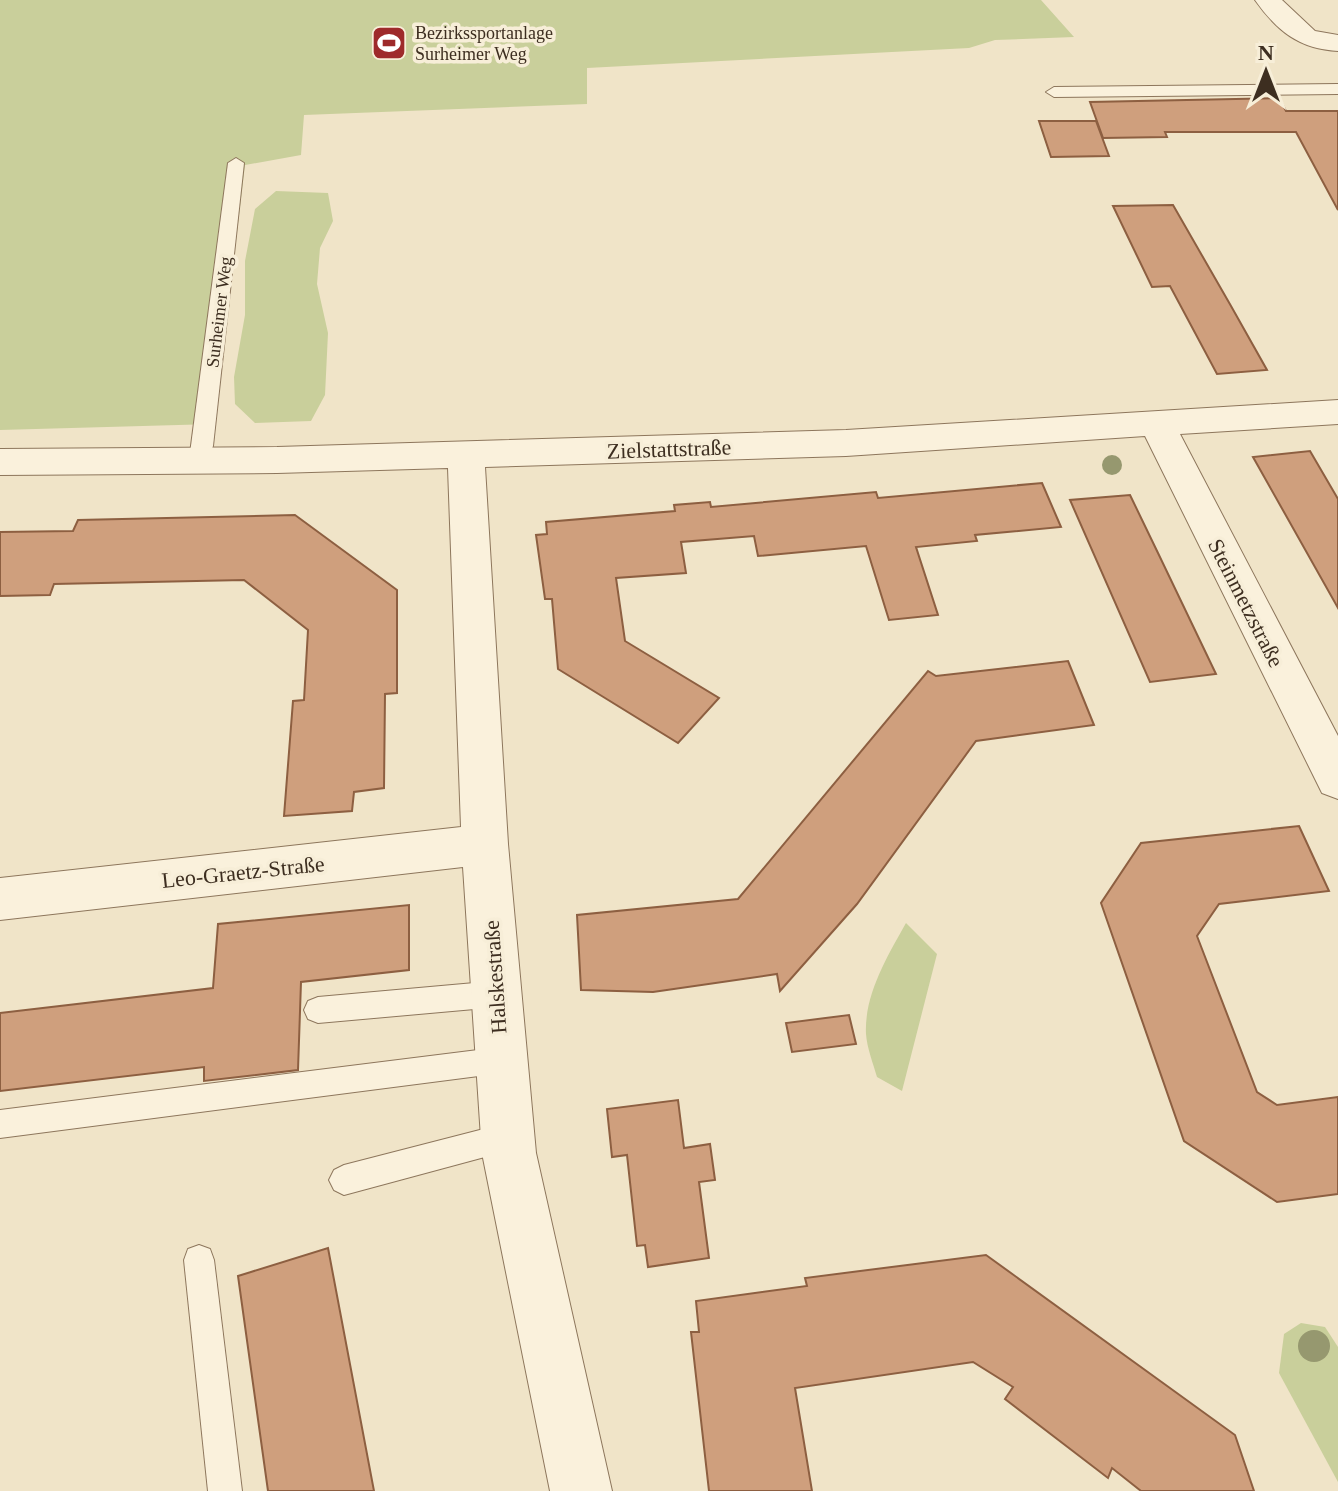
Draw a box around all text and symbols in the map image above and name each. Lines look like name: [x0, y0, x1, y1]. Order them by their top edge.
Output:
place label: Bezirkssportanlage Surheimer Weg: [415, 23, 553, 64]
sports icon: Bezirkssportanlage Surheimer Weg: [370, 24, 408, 62]
north arrow: [1226, 32, 1306, 112]
text: N: [1258, 40, 1274, 65]
street label: Surheimer Weg: [202, 255, 236, 369]
street label: Zielstattstraße: [606, 434, 732, 464]
street label: Steinmetzstraße: [1203, 535, 1289, 671]
street label: Leo-Graetz-Straße: [160, 851, 326, 893]
street label: Halskestraße: [479, 919, 511, 1035]

